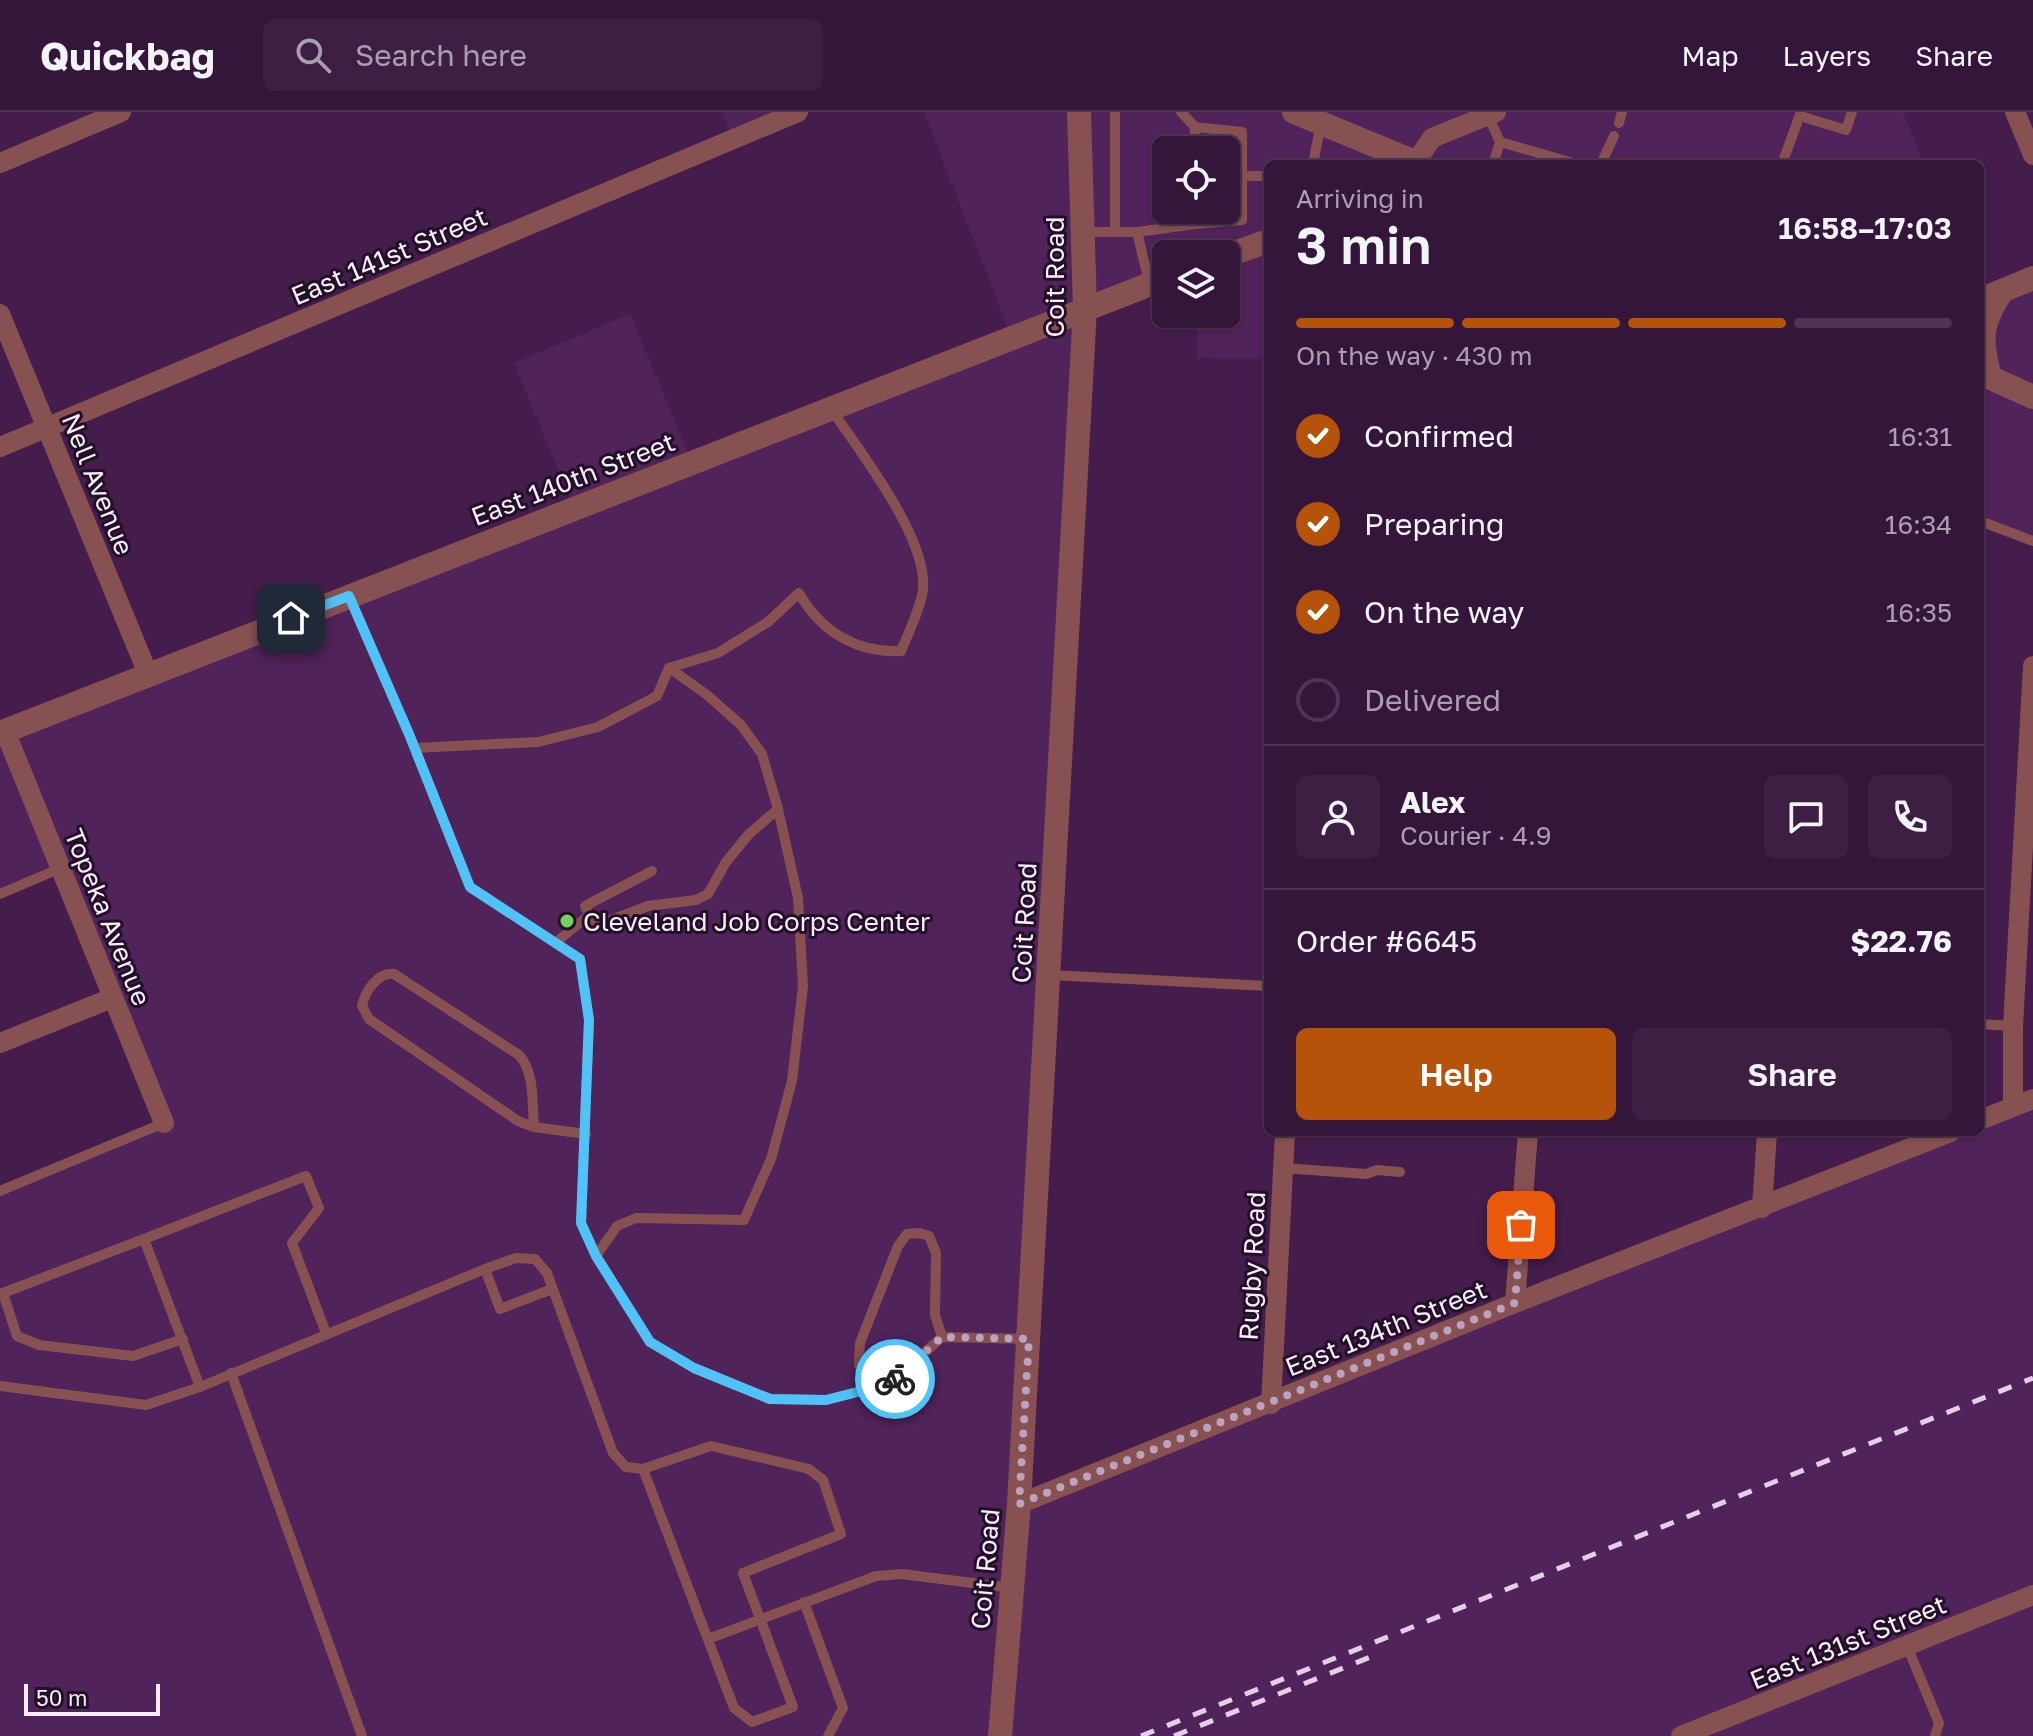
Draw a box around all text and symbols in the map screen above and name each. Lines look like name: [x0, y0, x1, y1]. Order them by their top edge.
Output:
search box: [263, 19, 823, 91]
text: Quickbag: [40, 33, 215, 78]
icon: search: [291, 33, 335, 77]
text: Search here: [355, 37, 527, 73]
text: Map: [1681, 39, 1739, 72]
text: Layers: [1783, 39, 1871, 72]
text: Share: [1915, 39, 1993, 72]
map controls: [1152, 136, 1240, 328]
button: locate: [1152, 136, 1240, 224]
text: Arriving in: [1296, 183, 1424, 214]
street label: East 141st Street: [286, 201, 492, 311]
text: 16:58–17:03: [1778, 210, 1952, 246]
text: 3 min: [1296, 213, 1431, 275]
street label: Coit Road: [1039, 217, 1070, 337]
button: layers: [1152, 240, 1240, 328]
text: On the way · 430 m: [1296, 340, 1532, 371]
street label: Nell Avenue: [56, 409, 140, 559]
icon: check: [1296, 414, 1340, 458]
text: Confirmed: [1364, 418, 1514, 454]
text: 16:31: [1888, 421, 1952, 452]
street label: East 140th Street: [467, 426, 679, 532]
icon: check: [1296, 502, 1340, 546]
text: Preparing: [1364, 506, 1505, 542]
text: 16:34: [1885, 509, 1952, 540]
pin: [257, 584, 325, 652]
icon: check: [1296, 590, 1340, 634]
text: On the way: [1364, 594, 1524, 630]
icon: home: [269, 596, 313, 640]
text: 16:35: [1886, 597, 1952, 628]
text: Delivered: [1364, 682, 1501, 718]
button: person: [1296, 775, 1380, 859]
button: chat: [1764, 775, 1848, 859]
button: phone: [1868, 775, 1952, 859]
text: Alex: [1400, 784, 1465, 820]
text: Courier · 4.9: [1400, 820, 1552, 851]
street label: Topeka Avenue: [58, 824, 158, 1010]
street label: Coit Road: [1005, 862, 1043, 984]
place label: Cleveland Job Corps Center: [583, 906, 930, 937]
marker: Cleveland Job Corps Center: [558, 912, 576, 930]
text: Order #6645: [1296, 923, 1477, 959]
text: $22.76: [1850, 923, 1952, 959]
button: Help: [1296, 1028, 1616, 1120]
button: Share: [1632, 1028, 1952, 1120]
street label: Rugby Road: [1233, 1191, 1271, 1341]
pin: [1487, 1191, 1555, 1259]
icon: bag: [1499, 1203, 1543, 1247]
street label: East 134th Street: [1281, 1273, 1491, 1383]
courier: [855, 1339, 935, 1419]
icon: bike: [873, 1357, 917, 1401]
street label: Coit Road: [964, 1507, 1006, 1631]
street label: East 131st Street: [1745, 1588, 1951, 1696]
scale bar: [24, 1680, 160, 1716]
text: 50 m: [36, 1684, 87, 1711]

